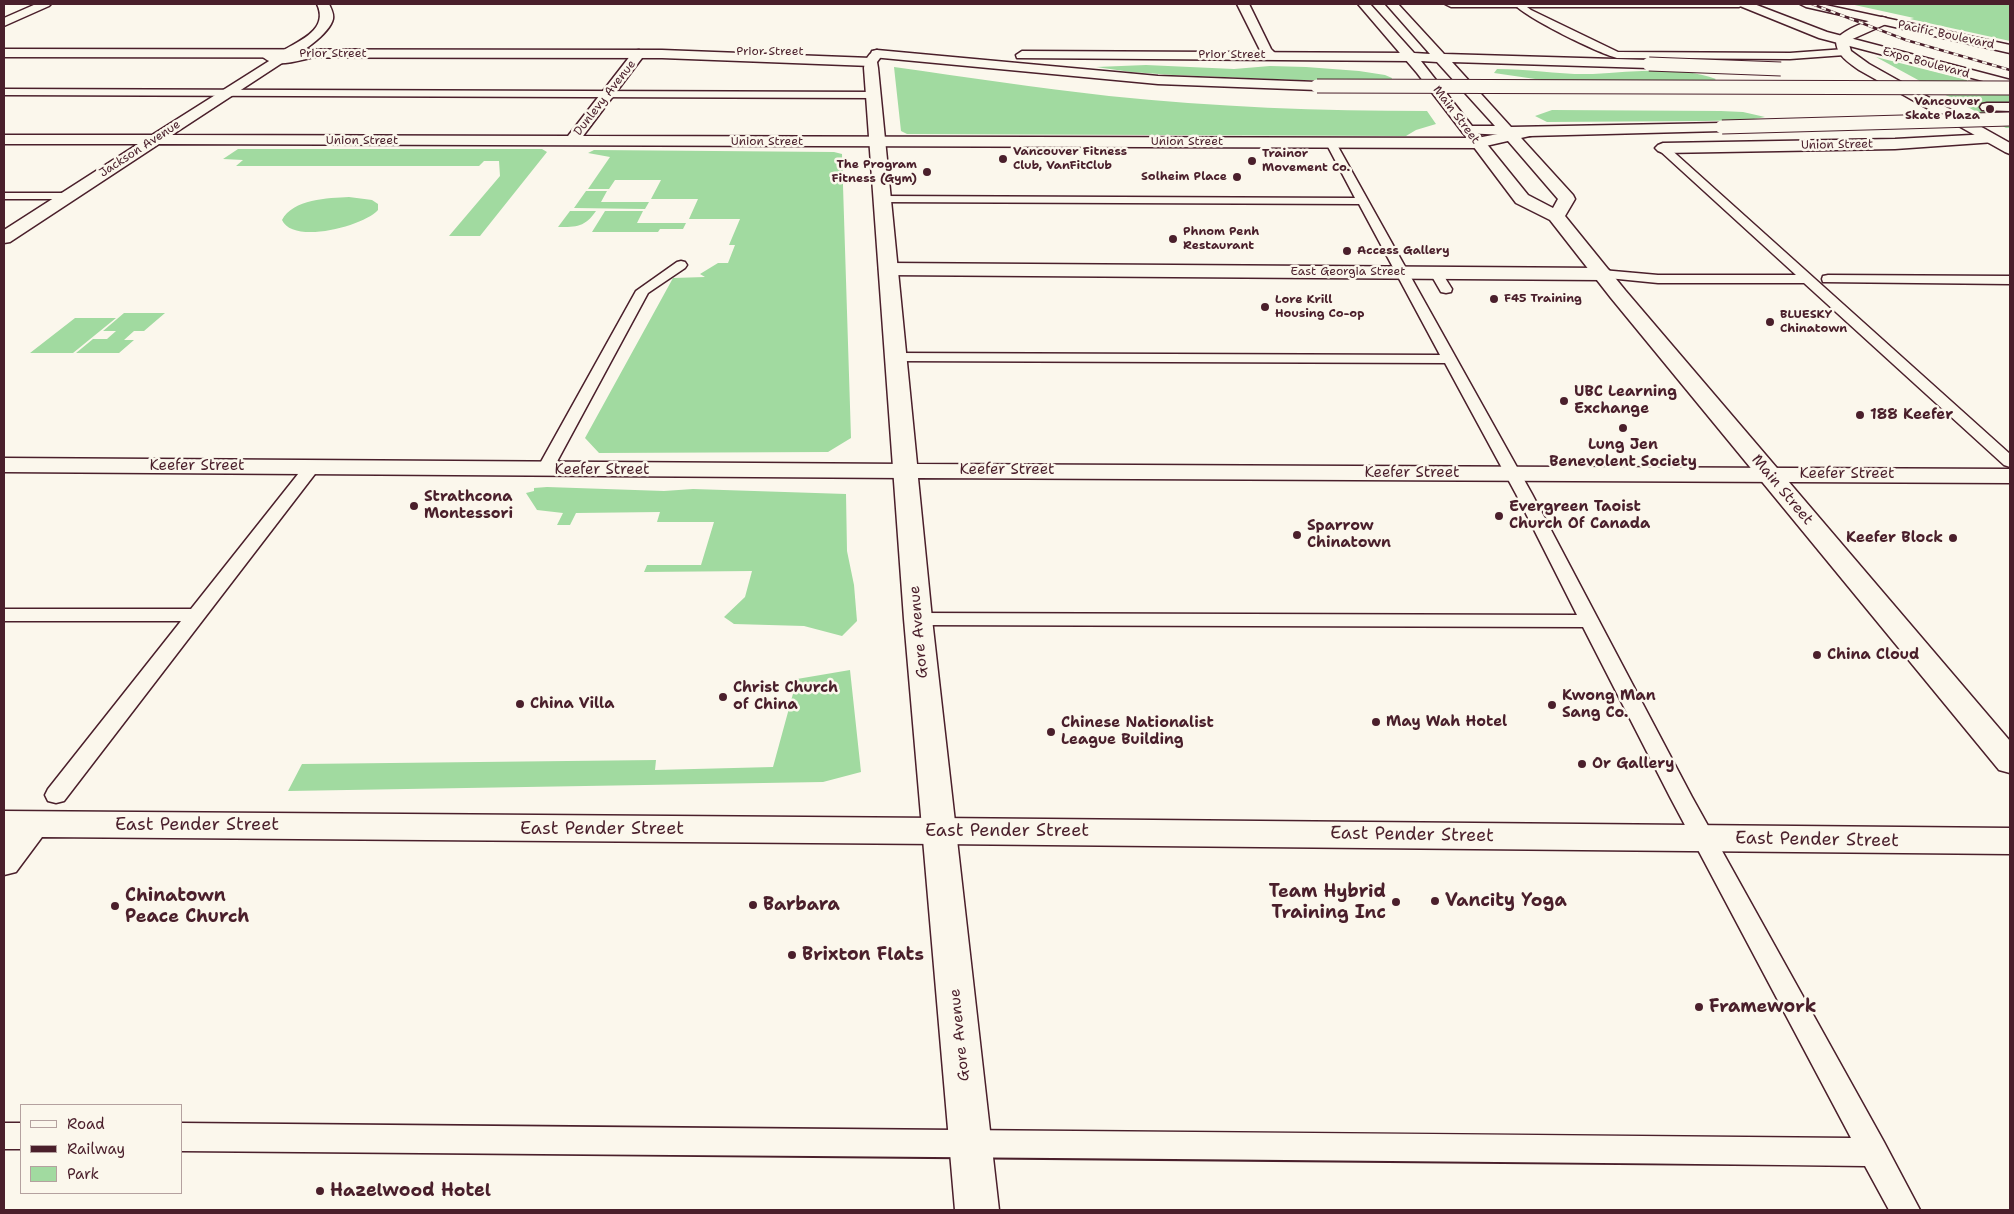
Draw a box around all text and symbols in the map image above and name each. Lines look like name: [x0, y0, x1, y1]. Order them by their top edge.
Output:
street label: Pacific Boulevard: [1896, 18, 1996, 52]
street label: Expo Boulevard: [1881, 44, 1971, 82]
street label: Prior Street: [736, 45, 804, 59]
street label: Prior Street: [299, 47, 367, 61]
street label: Prior Street: [1198, 48, 1266, 62]
street label: Dunlevy Avenue: [571, 57, 639, 139]
street label: Main Street: [1430, 83, 1482, 147]
place label: Vancouver Skate Plaza: [1905, 95, 1980, 123]
marker: Vancouver Skate Plaza: [1984, 103, 1996, 115]
street label: Jackson Avenue: [97, 117, 183, 181]
street label: Union Street: [326, 134, 398, 148]
street label: Union Street: [731, 135, 803, 149]
street label: Union Street: [1151, 135, 1223, 149]
street label: Union Street: [1801, 137, 1873, 153]
place label: Vancouver Fitness Club, VanFitClub: [1013, 145, 1127, 173]
place label: Trainor Movement Co.: [1262, 147, 1350, 175]
marker: Vancouver Fitness Club, VanFitClub: [997, 153, 1009, 165]
marker: Trainor Movement Co.: [1246, 155, 1258, 167]
place label: The Program Fitness (Gym): [832, 158, 917, 186]
marker: The Program Fitness (Gym): [921, 166, 933, 178]
place label: Solheim Place: [1141, 170, 1227, 184]
marker: Solheim Place: [1231, 171, 1243, 183]
place label: Phnom Penh Restaurant: [1183, 225, 1259, 253]
marker: Phnom Penh Restaurant: [1167, 233, 1179, 245]
place label: Access Gallery: [1357, 244, 1450, 258]
marker: Access Gallery: [1341, 245, 1353, 257]
street label: East Georgia Street: [1290, 265, 1406, 279]
place label: F45 Training: [1504, 292, 1582, 306]
place label: Lore Krill Housing Co-op: [1275, 293, 1364, 321]
marker: F45 Training: [1488, 293, 1500, 305]
marker: Lore Krill Housing Co-op: [1259, 301, 1271, 313]
place label: BLUESKY Chinatown: [1780, 308, 1847, 336]
marker: BLUESKY Chinatown: [1764, 316, 1776, 328]
place label: UBC Learning Exchange: [1574, 383, 1677, 418]
marker: UBC Learning Exchange: [1558, 395, 1570, 407]
place label: 188 Keefer: [1870, 406, 1953, 424]
marker: 188 Keefer: [1854, 409, 1866, 421]
marker: Lung Jen Benevolent Society: [1617, 422, 1629, 434]
place label: Lung Jen Benevolent Society: [1549, 436, 1697, 471]
street label: Main Street: [1747, 451, 1817, 529]
street label: Keefer Street: [149, 457, 245, 475]
street label: Keefer Street: [554, 461, 650, 479]
street label: Keefer Street: [959, 461, 1055, 479]
street label: Keefer Street: [1364, 464, 1460, 482]
street label: Keefer Street: [1799, 465, 1895, 483]
place label: Strathcona Montessori: [424, 488, 513, 523]
place label: Evergreen Taoist Church Of Canada: [1509, 498, 1650, 533]
marker: Strathcona Montessori: [408, 500, 420, 512]
marker: Evergreen Taoist Church Of Canada: [1493, 510, 1505, 522]
place label: Sparrow Chinatown: [1307, 517, 1391, 552]
marker: Sparrow Chinatown: [1291, 529, 1303, 541]
place label: Keefer Block: [1846, 529, 1943, 547]
marker: Keefer Block: [1947, 532, 1959, 544]
street label: Gore Avenue: [906, 585, 932, 679]
place label: China Cloud: [1827, 646, 1919, 664]
marker: China Cloud: [1811, 649, 1823, 661]
place label: Christ Church of China: [733, 679, 838, 714]
place label: Kwong Man Sang Co.: [1562, 687, 1656, 722]
marker: Christ Church of China: [717, 691, 729, 703]
place label: China Villa: [530, 695, 615, 713]
marker: China Villa: [514, 698, 526, 710]
marker: Kwong Man Sang Co.: [1546, 699, 1558, 711]
place label: May Wah Hotel: [1386, 713, 1507, 731]
place label: Chinese Nationalist League Building: [1061, 714, 1214, 749]
marker: May Wah Hotel: [1370, 716, 1382, 728]
marker: Chinese Nationalist League Building: [1045, 726, 1057, 738]
place label: Or Gallery: [1592, 755, 1674, 773]
marker: Or Gallery: [1576, 758, 1588, 770]
street label: East Pender Street: [115, 814, 279, 836]
street label: East Pender Street: [520, 818, 684, 840]
street label: East Pender Street: [925, 820, 1089, 842]
street label: East Pender Street: [1330, 823, 1494, 847]
street label: East Pender Street: [1735, 828, 1899, 852]
place label: Team Hybrid Training Inc: [1269, 881, 1386, 924]
place label: Chinatown Peace Church: [125, 885, 249, 928]
place label: Vancity Yoga: [1445, 890, 1567, 912]
place label: Barbara: [763, 894, 840, 916]
marker: Vancity Yoga: [1429, 895, 1441, 907]
marker: Team Hybrid Training Inc: [1390, 896, 1402, 908]
marker: Barbara: [747, 899, 759, 911]
marker: Chinatown Peace Church: [109, 900, 121, 912]
place label: Brixton Flats: [802, 944, 924, 966]
marker: Brixton Flats: [786, 949, 798, 961]
street label: Gore Avenue: [946, 988, 974, 1082]
place label: Framework: [1709, 996, 1816, 1018]
marker: Framework: [1693, 1001, 1705, 1013]
legend: [20, 1104, 182, 1194]
text: Road: [67, 1114, 105, 1134]
text: Railway: [67, 1139, 125, 1159]
text: Park: [67, 1164, 99, 1184]
place label: Hazelwood Hotel: [330, 1180, 491, 1202]
marker: Hazelwood Hotel: [314, 1185, 326, 1197]

